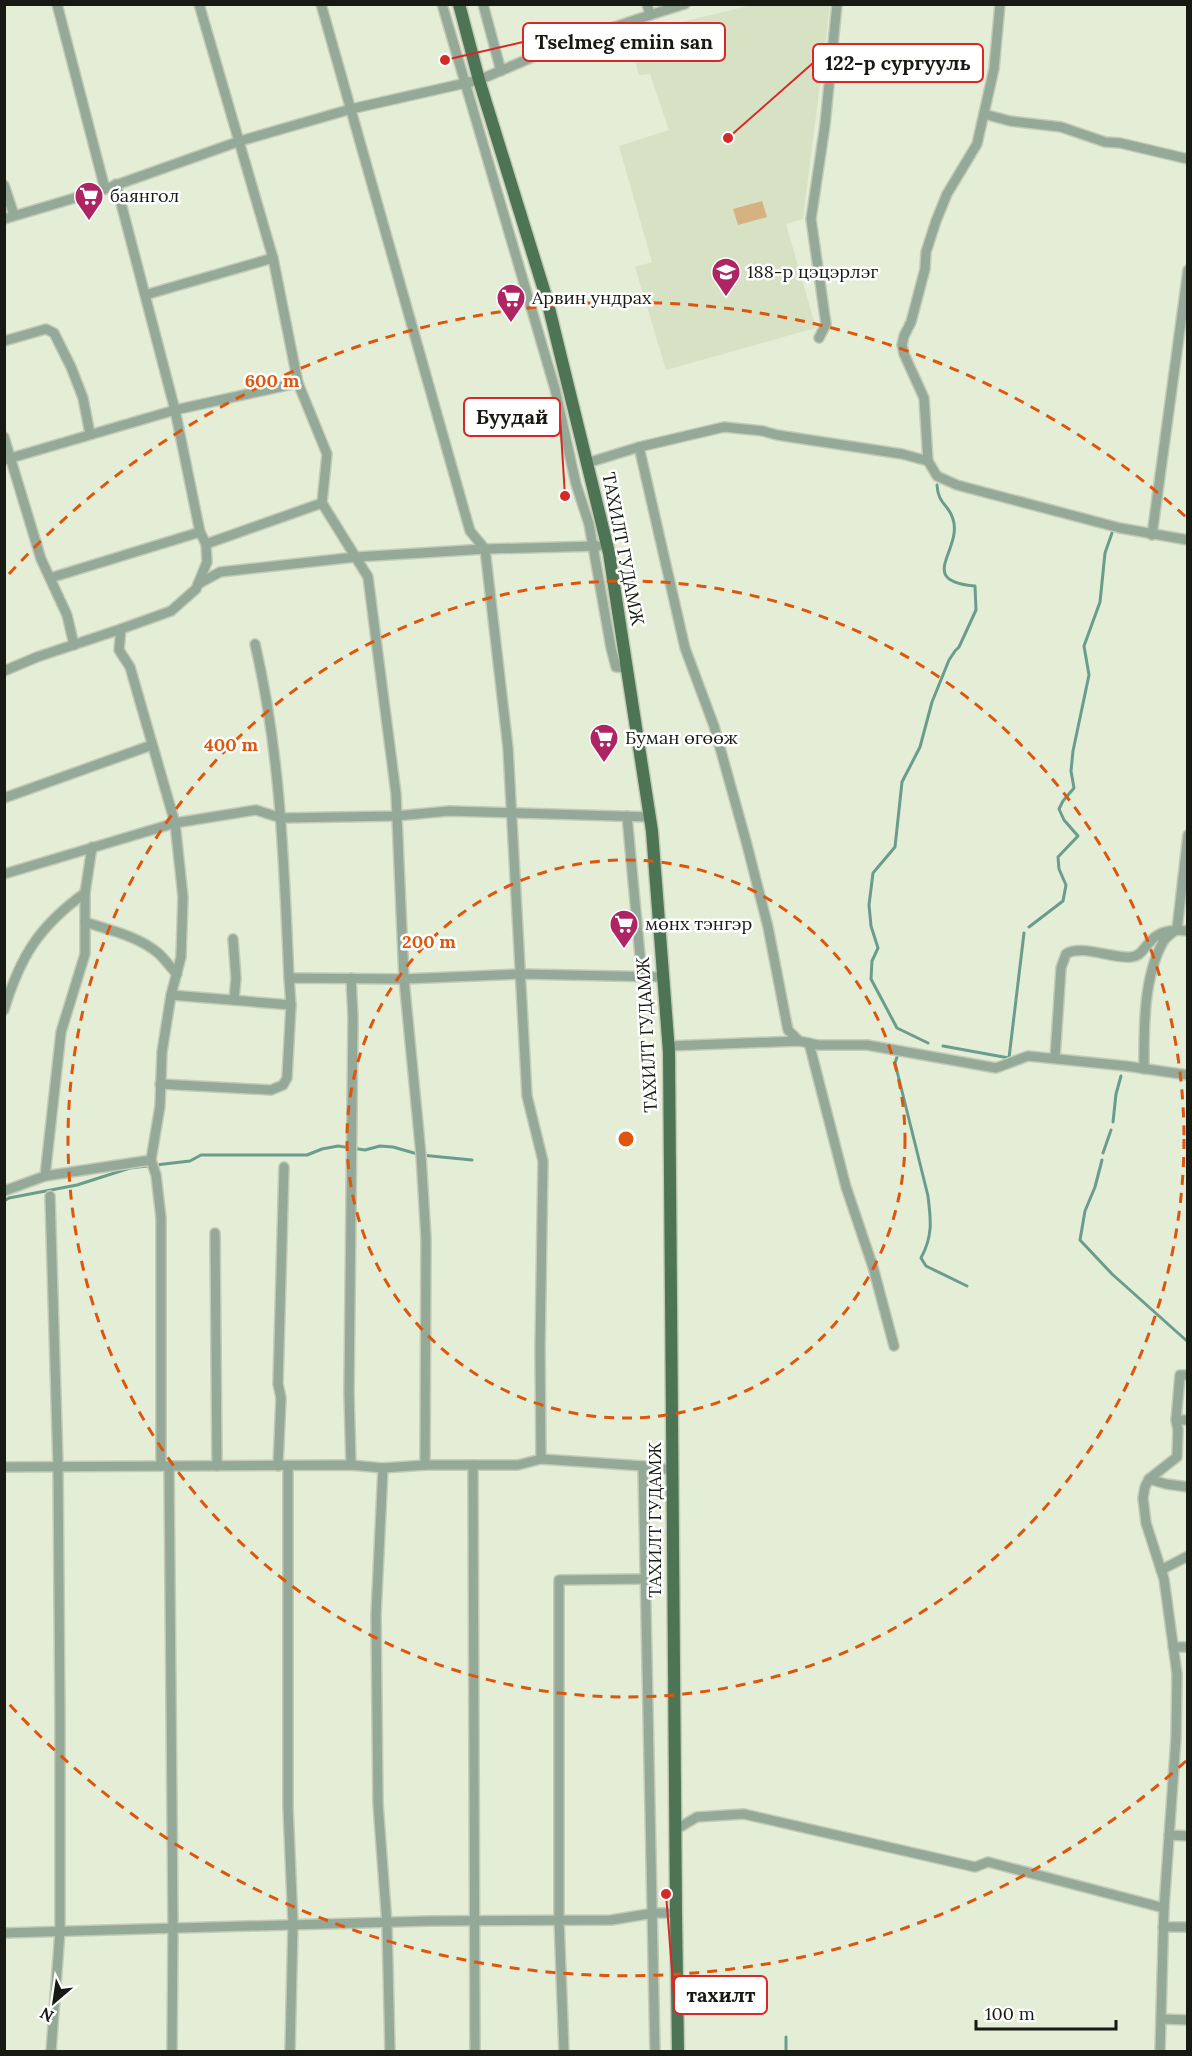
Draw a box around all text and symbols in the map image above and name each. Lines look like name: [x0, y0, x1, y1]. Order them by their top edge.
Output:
callout: Tselmeg emiin san: [523, 23, 725, 61]
text: Tselmeg emiin san: [535, 29, 713, 54]
callout: 122-р сургууль: [813, 44, 983, 82]
text: 122-р сургууль: [825, 50, 971, 75]
supermarket icon: баянгол: [73, 180, 105, 222]
place label: баянгол: [110, 184, 179, 207]
school or university icon: 188-р цэцэрлэг: [710, 256, 742, 298]
place label: 188-р цэцэрлэг: [747, 260, 878, 283]
supermarket icon: Арвин ундрах: [495, 282, 527, 324]
place label: Арвин ундрах: [531, 286, 652, 309]
text: 600 m: [245, 369, 300, 392]
callout: Буудай: [464, 398, 560, 436]
text: Буудай: [476, 404, 548, 429]
street label: ТАХИЛТ ГУДАМЖ: [597, 470, 650, 628]
supermarket icon: Буман өгөөж: [588, 722, 620, 764]
place label: Буман өгөөж: [625, 726, 738, 749]
text: 400 m: [204, 733, 258, 756]
supermarket icon: мөнх тэнгэр: [608, 908, 640, 950]
place label: мөнх тэнгэр: [645, 912, 752, 935]
text: 200 m: [402, 930, 456, 953]
street label: ТАХИЛТ ГУДАМЖ: [631, 956, 662, 1113]
centre of rings: [616, 1129, 636, 1149]
street label: ТАХИЛТ ГУДАМЖ: [643, 1442, 666, 1598]
north arrow: [24, 1972, 84, 2032]
callout: тахилт: [674, 1976, 767, 2014]
text: тахилт: [687, 1982, 756, 2007]
scale bar: [976, 1993, 1116, 2031]
text: 100 m: [985, 2002, 1035, 2025]
text: N: [36, 2003, 57, 2027]

